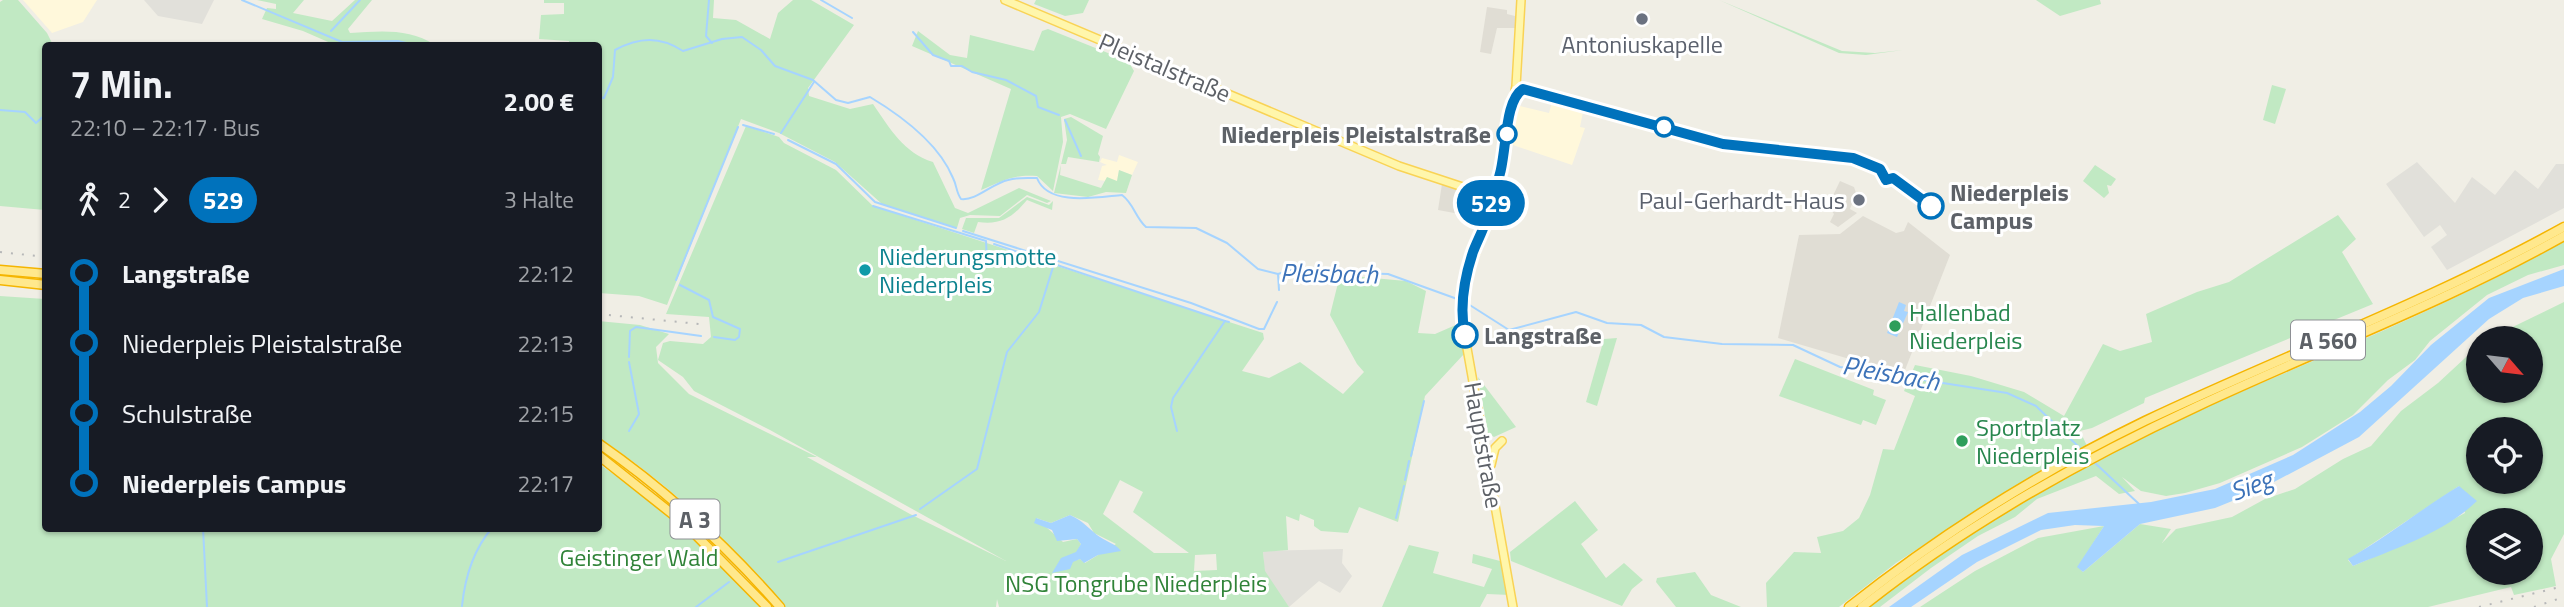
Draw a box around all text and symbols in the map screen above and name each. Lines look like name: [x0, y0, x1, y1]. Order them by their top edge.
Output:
marker: Antoniuskapelle: [1634, 11, 1650, 27]
street label: Pleistalstraße: [1093, 23, 1237, 111]
place label: Antoniuskapelle: [1561, 26, 1723, 62]
text: 7 Min.: [70, 55, 173, 113]
text: 2.00 €: [503, 82, 574, 121]
text: 22:10 – 22:17 · Bus: [70, 110, 260, 145]
place label: Niederpleis Pleistalstraße: [1221, 116, 1491, 152]
unlabelled marker: [1654, 117, 1674, 137]
marker: Niederpleis Pleistalstraße: [1497, 124, 1517, 144]
place label: Niederpleis Campus: [1950, 174, 2069, 238]
line badge: 529: [1451, 180, 1531, 226]
icon: walk: [70, 181, 108, 219]
icon: forward: [141, 181, 179, 219]
text: 2: [118, 182, 131, 217]
text: 529: [203, 182, 243, 218]
text: 3 Halte: [504, 182, 574, 217]
place label: Paul-Gerhardt-Haus: [1639, 182, 1845, 218]
text: 529: [1471, 185, 1511, 221]
marker: Paul-Gerhardt-Haus: [1851, 192, 1867, 208]
marker: Niederpleis Campus: [1918, 193, 1944, 219]
place label: Niederungsmotte Niederpleis: [879, 238, 1056, 302]
water label: Pleisbach: [1280, 253, 1379, 293]
text: Langstraße: [122, 254, 250, 293]
text: 22:12: [517, 256, 574, 291]
marker: Niederungsmotte Niederpleis: [857, 262, 873, 278]
place label: Hallenbad Niederpleis: [1909, 294, 2022, 358]
place label: Langstraße: [1484, 317, 1602, 353]
marker: Hallenbad Niederpleis: [1887, 318, 1903, 334]
road number: A 560: [2291, 320, 2365, 360]
marker: Langstraße: [1452, 322, 1478, 348]
text: Niederpleis Pleistalstraße: [122, 324, 402, 363]
text: 22:13: [517, 326, 574, 361]
north arrow: [2466, 326, 2543, 402]
map controls: [2466, 326, 2543, 585]
water label: Pleisbach: [1839, 345, 1944, 401]
street label: Hauptstraße: [1455, 379, 1513, 511]
text: Schulstraße: [122, 394, 253, 433]
text: 22:15: [517, 396, 574, 431]
place label: Sportplatz Niederpleis: [1976, 409, 2089, 473]
button: locate: [2466, 417, 2543, 494]
marker: Sportplatz Niederpleis: [1954, 433, 1970, 449]
water label: Sieg: [2224, 458, 2280, 511]
text: Niederpleis Campus: [122, 464, 346, 503]
text: 22:17: [517, 466, 574, 501]
road number: A 3: [670, 499, 720, 538]
button: layers: [2466, 508, 2543, 585]
park label: Geistinger Wald: [559, 539, 719, 575]
park label: NSG Tongrube Niederpleis: [1005, 565, 1267, 601]

